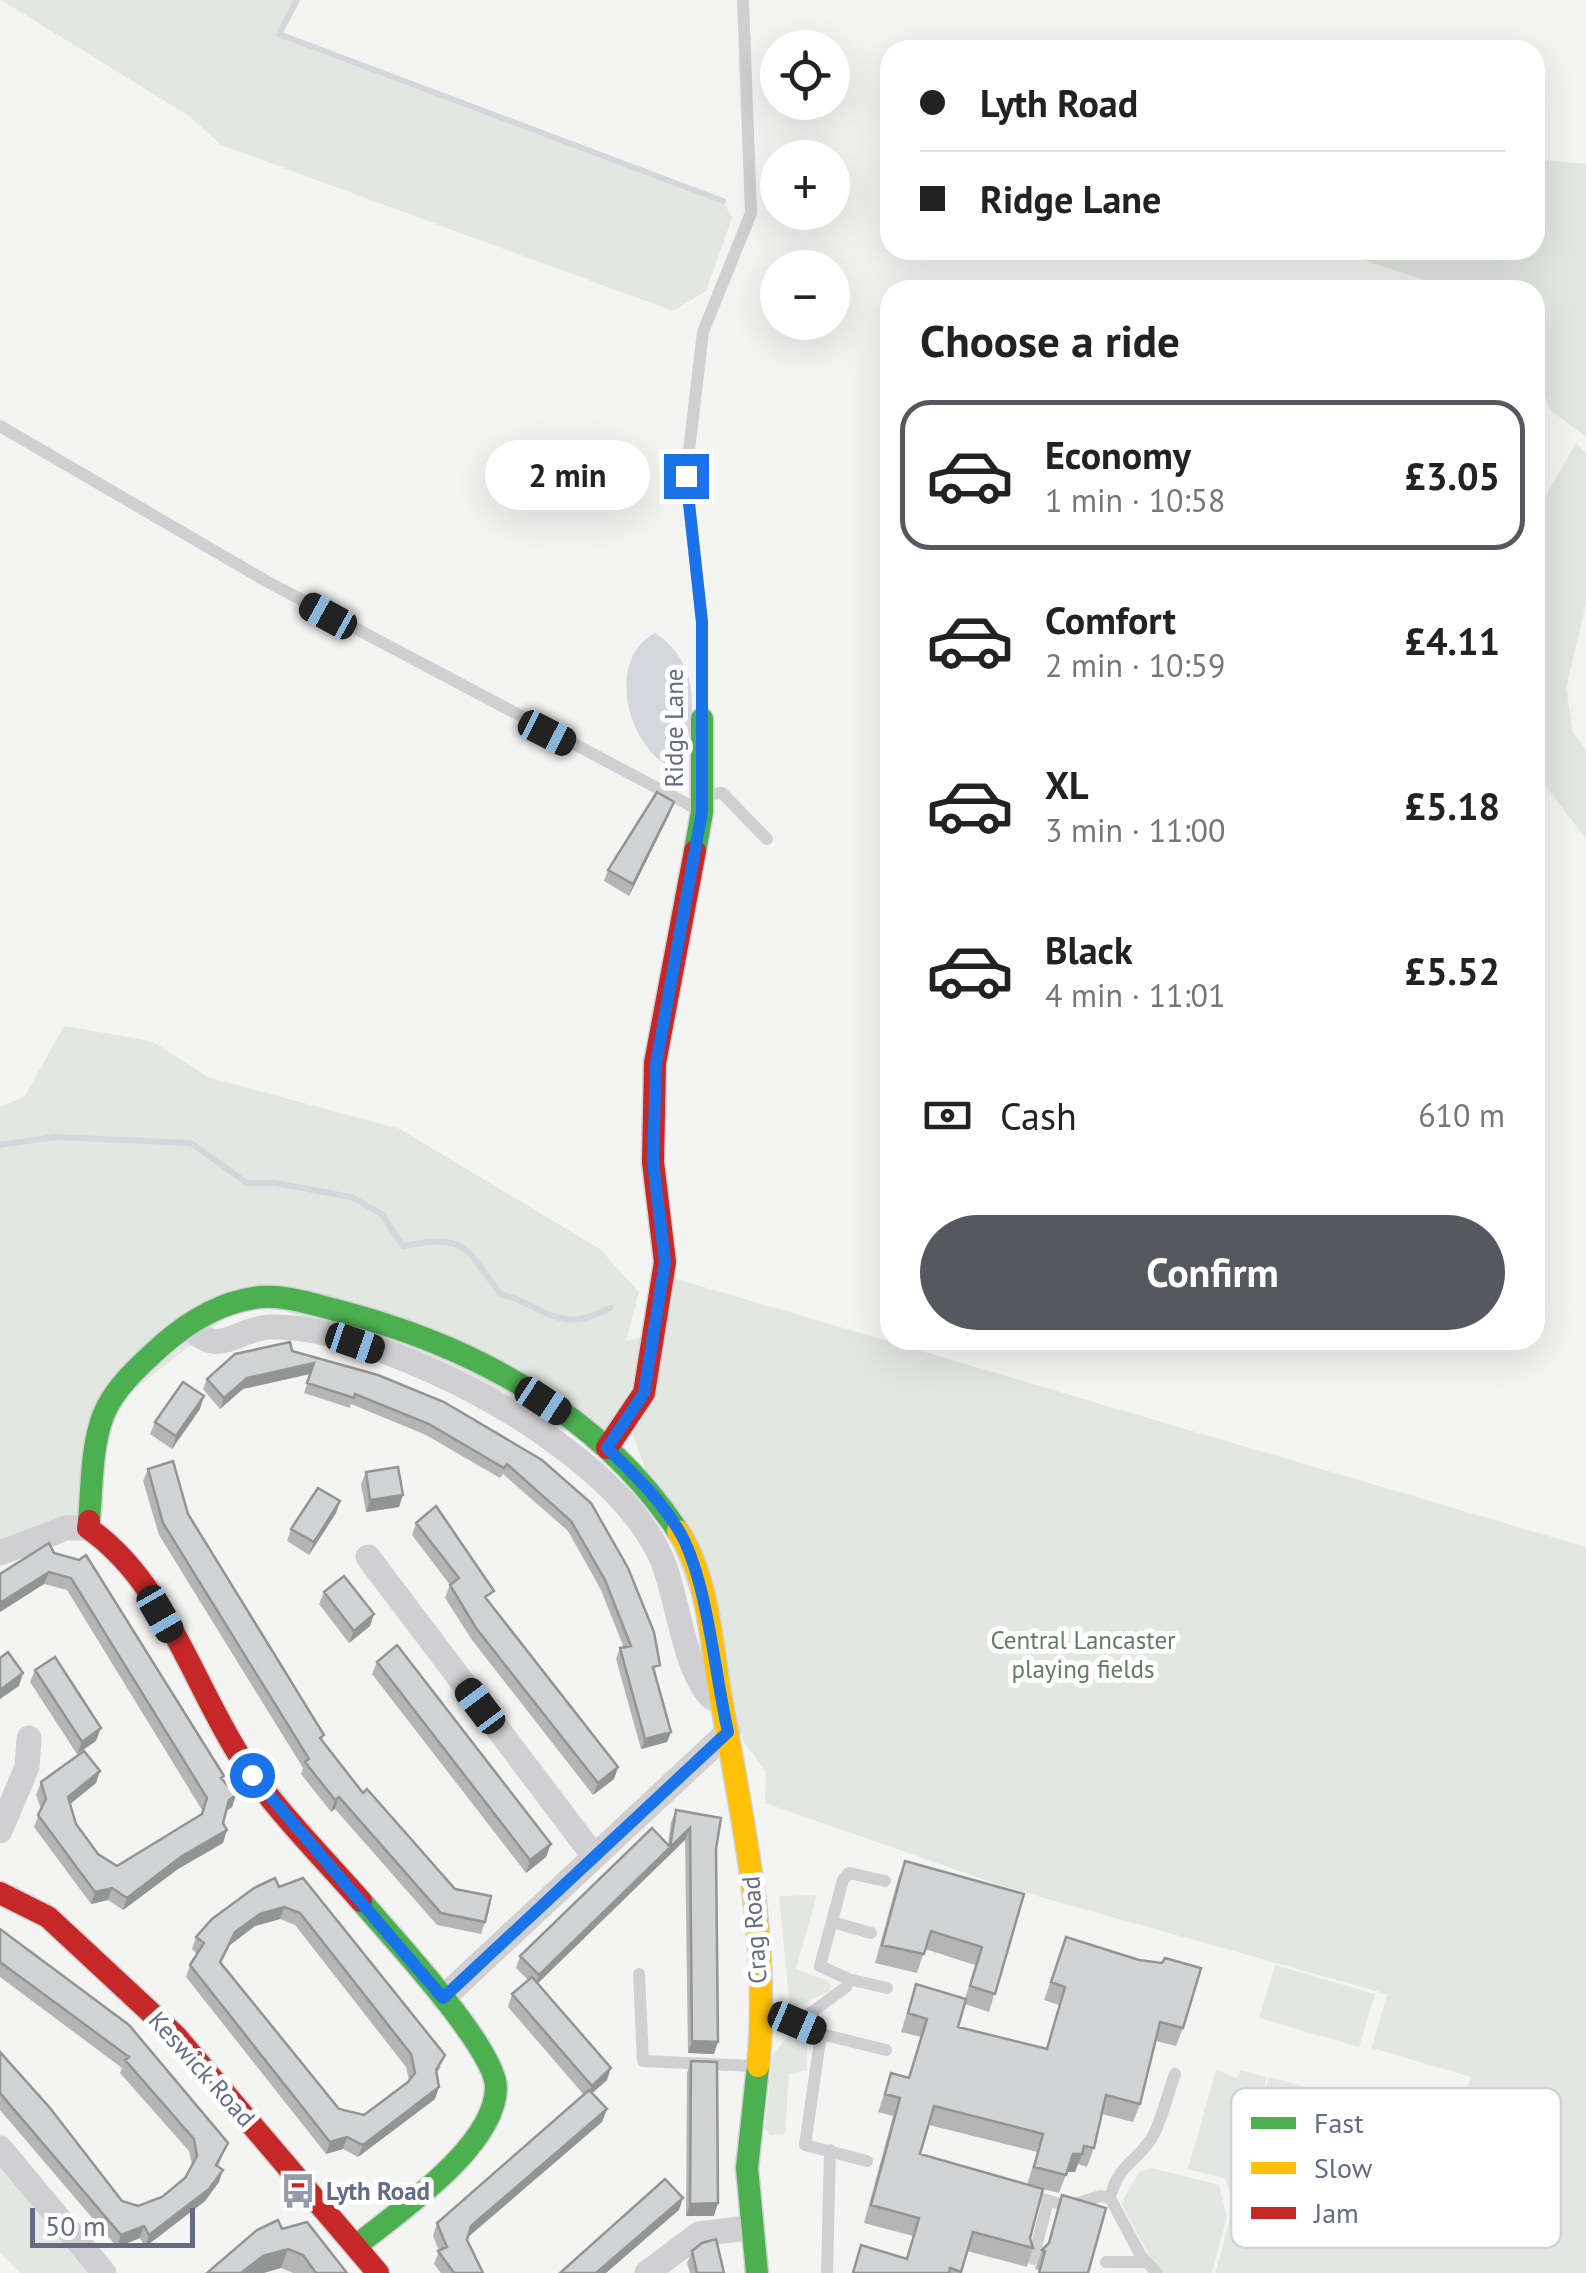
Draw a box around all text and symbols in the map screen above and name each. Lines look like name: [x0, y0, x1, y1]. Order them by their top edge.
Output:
map controls: [760, 30, 850, 340]
button: locate: [760, 30, 850, 120]
text: Lyth Road: [980, 78, 1138, 127]
button: +: [760, 140, 850, 230]
text: Ridge Lane: [980, 174, 1161, 223]
button: −: [760, 250, 850, 340]
text: Choose a ride: [920, 311, 1180, 369]
icon: car: [925, 430, 1015, 520]
text: Economy: [1045, 430, 1191, 479]
callout: 2 min: [486, 441, 651, 511]
text: £3.05: [1404, 451, 1500, 500]
text: 2 min: [528, 454, 607, 496]
route end: [664, 454, 709, 499]
text: 1 min · 10:58: [1045, 479, 1225, 521]
car: [294, 588, 362, 644]
icon: car: [925, 595, 1015, 685]
text: Comfort: [1045, 595, 1176, 644]
text: £4.11: [1404, 616, 1500, 665]
text: 2 min · 10:59: [1045, 644, 1225, 686]
street label: Ridge Lane: [658, 668, 690, 788]
car: [513, 706, 581, 760]
icon: car: [925, 760, 1015, 850]
text: XL: [1045, 760, 1089, 809]
text: £5.18: [1404, 781, 1500, 830]
text: 3 min · 11:00: [1045, 809, 1225, 851]
icon: car: [925, 925, 1015, 1015]
text: Black: [1045, 925, 1133, 974]
text: £5.52: [1404, 946, 1500, 995]
text: 4 min · 11:01: [1045, 974, 1225, 1016]
icon: cash: [920, 1088, 975, 1143]
text: Cash: [1000, 1091, 1077, 1140]
text: 610 m: [1418, 1094, 1505, 1136]
button: Confirm: [920, 1215, 1505, 1330]
car: [322, 1319, 388, 1367]
car: [510, 1372, 576, 1430]
car: [132, 1581, 188, 1647]
park label: Central Lancaster playing fields: [990, 1624, 1176, 1685]
car: [450, 1673, 510, 1739]
route start: [230, 1753, 275, 1798]
street label: Crag Road: [734, 1875, 774, 1985]
car: [764, 1997, 830, 2049]
street label: Keswick Road: [142, 2005, 262, 2133]
legend: [1231, 2088, 1561, 2248]
text: Fast: [1314, 2104, 1364, 2141]
text: Slow: [1314, 2149, 1373, 2186]
bus stop icon: Lyth Road: [279, 2172, 317, 2210]
place label: Lyth Road: [326, 2175, 430, 2207]
text: Jam: [1313, 2194, 1359, 2231]
scale bar: [30, 2203, 195, 2248]
text: 50 m: [45, 2207, 106, 2244]

